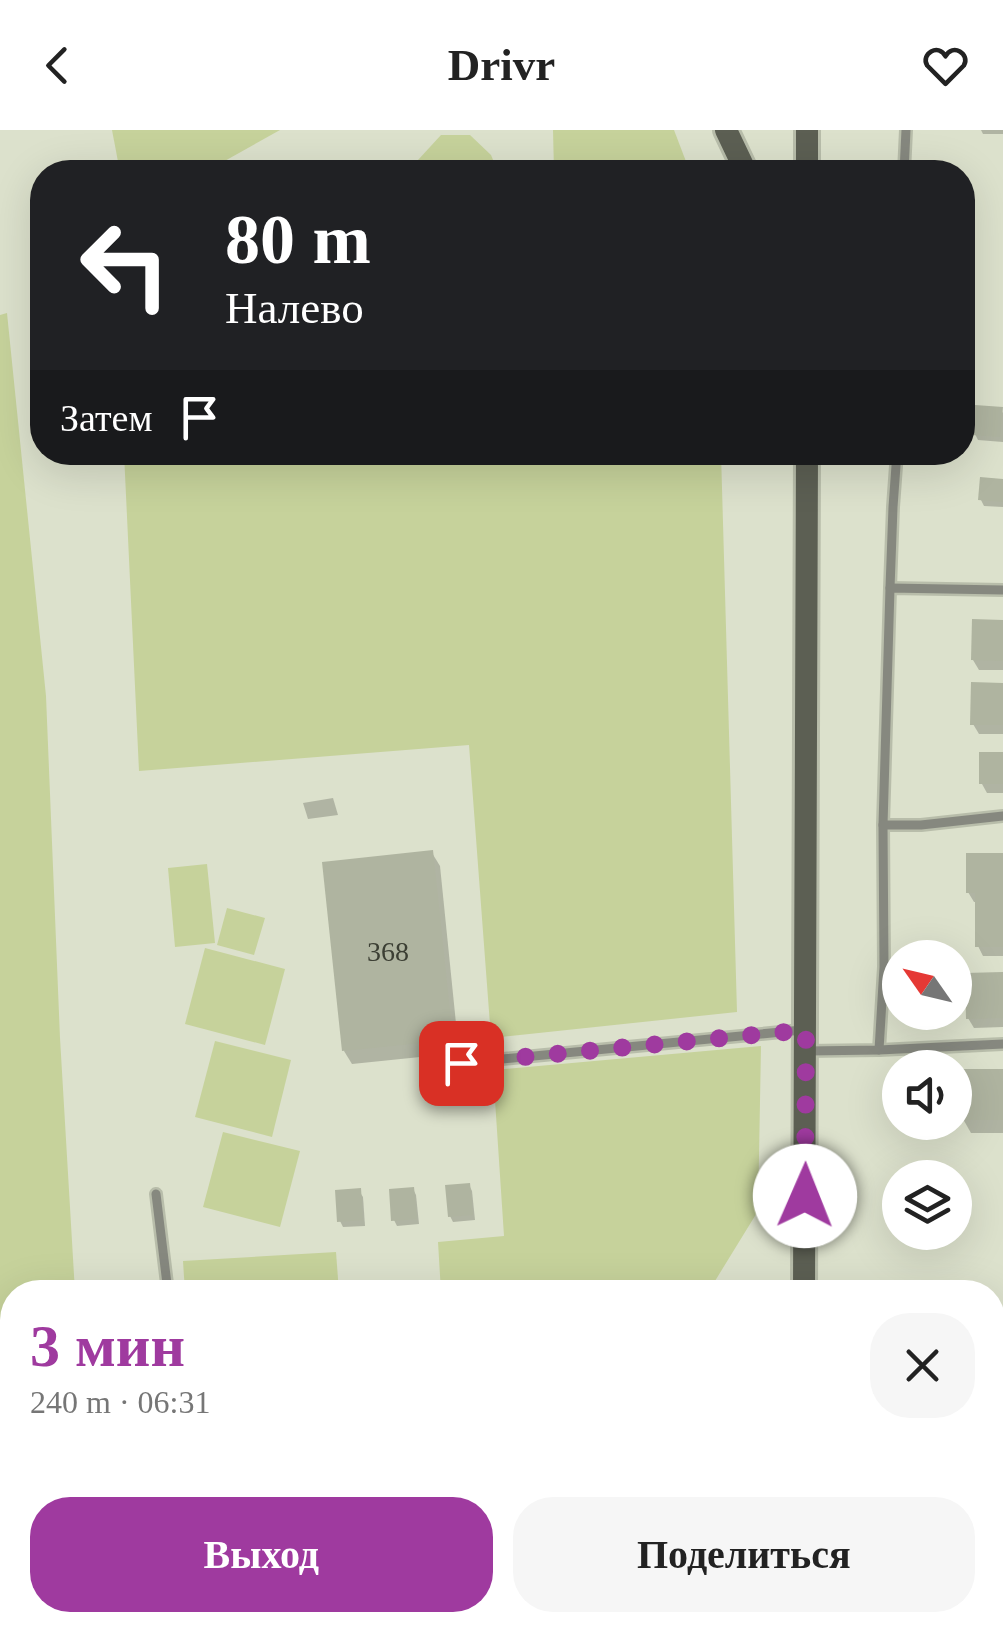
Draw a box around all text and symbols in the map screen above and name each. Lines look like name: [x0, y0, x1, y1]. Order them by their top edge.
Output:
icon: back: [30, 38, 85, 93]
icon: heart: [918, 38, 973, 93]
text: Drivr: [448, 40, 555, 90]
icon: left: [60, 200, 190, 330]
text: 80 m: [225, 201, 371, 278]
text: Налево: [225, 283, 364, 333]
icon: arrive: [172, 390, 227, 445]
text: Затем: [60, 397, 152, 439]
house number: 368: [367, 936, 409, 967]
north arrow: [882, 940, 972, 1030]
map controls: [882, 940, 972, 1250]
pin: [419, 1021, 504, 1106]
icon: arrive: [434, 1036, 489, 1091]
button: sound: [882, 1050, 972, 1140]
position arrow: [753, 1144, 857, 1248]
button: layers: [882, 1160, 972, 1250]
text: 3 мин: [30, 1313, 185, 1379]
button: close: [870, 1313, 975, 1418]
text: 240 m · 06:31: [30, 1384, 210, 1420]
button: Выход: [30, 1497, 493, 1612]
button: Поделиться: [513, 1497, 975, 1612]

